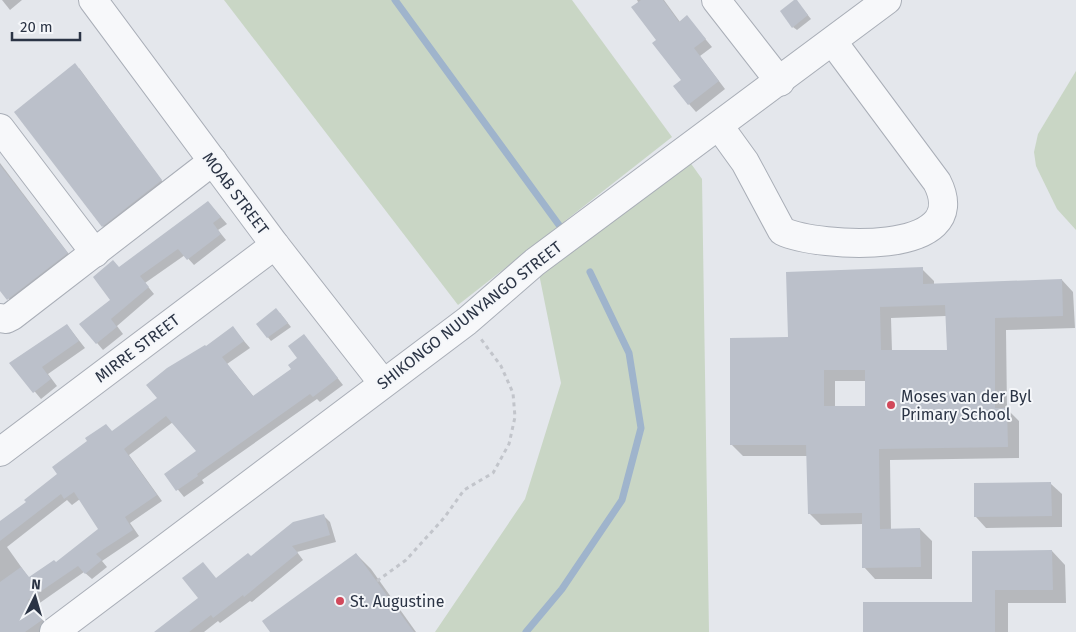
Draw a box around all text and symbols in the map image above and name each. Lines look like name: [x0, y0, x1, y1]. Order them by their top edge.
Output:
scale bar: [12, 10, 80, 42]
text: 20 m: [20, 18, 53, 36]
street label: MOAB STREET: [199, 148, 273, 239]
street label: SHIKONGO NUUNYANGO STREET: [373, 237, 566, 393]
street label: MIRRE STREET: [91, 310, 184, 386]
place label: Moses van der Byl Primary School: [901, 387, 1032, 424]
marker: Moses van der Byl Primary School: [885, 399, 897, 411]
north arrow: [10, 572, 60, 622]
text: N: [31, 576, 41, 593]
place label: St. Augustine: [350, 592, 444, 611]
marker: St. Augustine: [334, 595, 346, 607]

